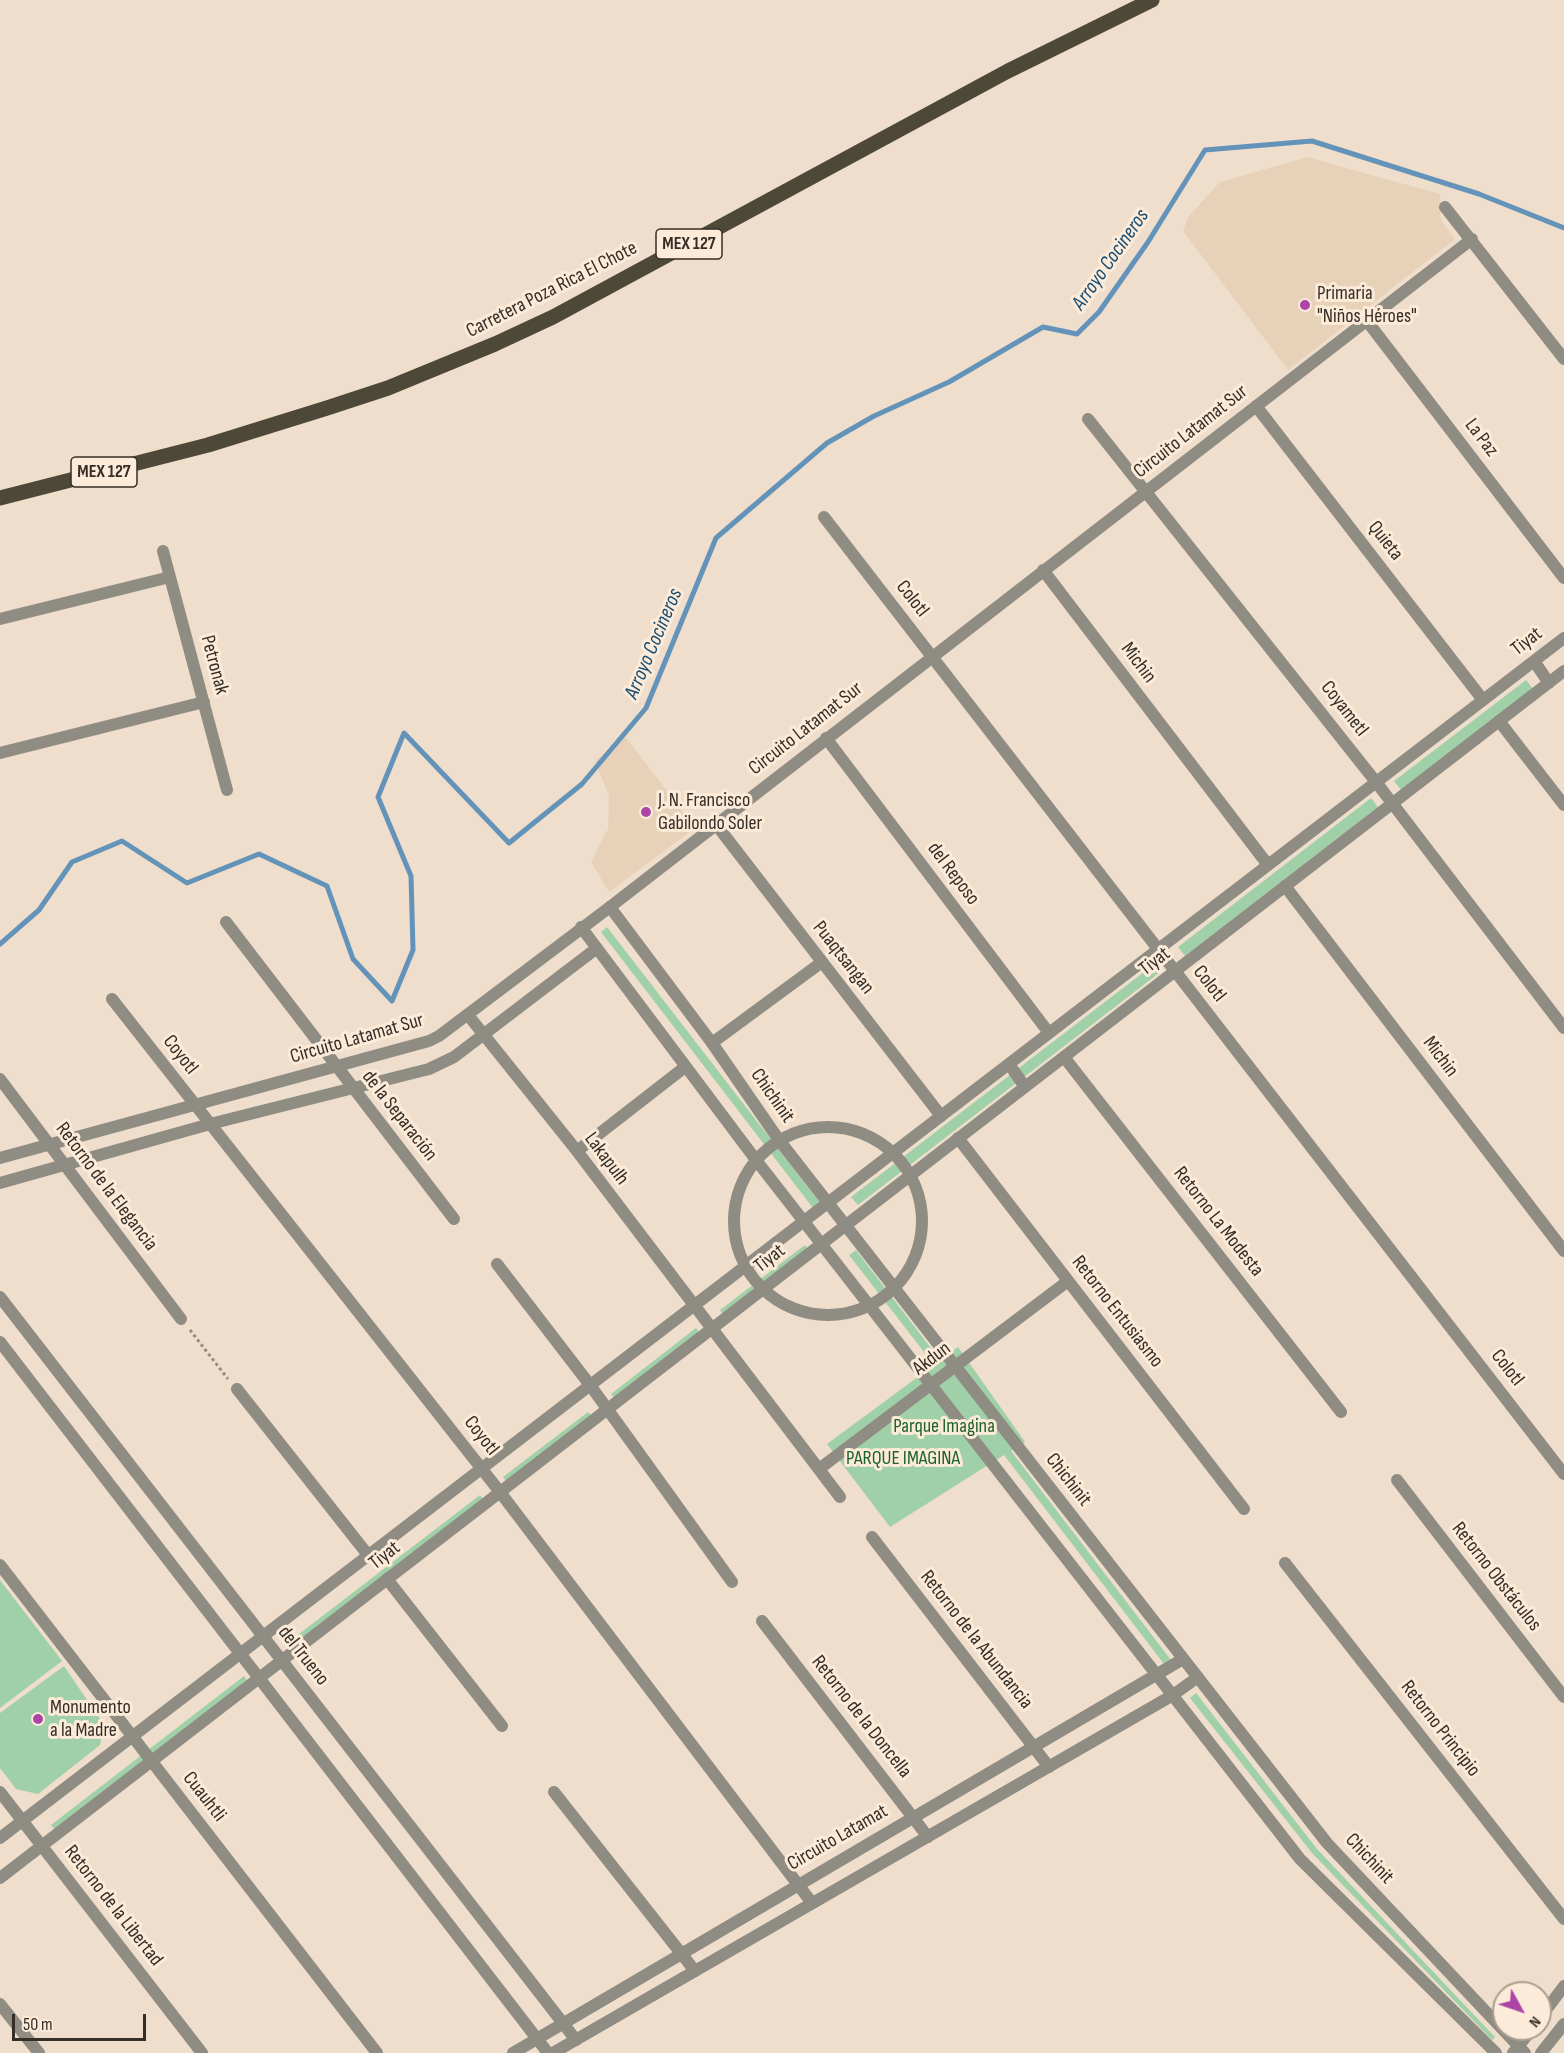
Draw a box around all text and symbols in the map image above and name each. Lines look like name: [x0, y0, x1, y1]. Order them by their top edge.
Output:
water label: Arroyo Cocineros: [1067, 205, 1155, 315]
road number: MEX 127: [656, 229, 722, 259]
street label: Carretera Poza Rica El Chote: [463, 237, 641, 343]
place label: Primaria "Niños Héroes": [1317, 282, 1417, 329]
marker: Primaria "Niños Héroes": [1298, 298, 1312, 312]
street label: Circuito Latamat Sur: [1129, 380, 1253, 484]
street label: La Paz: [1459, 414, 1503, 462]
road number: MEX 127: [71, 457, 137, 487]
street label: Quieta: [1362, 516, 1408, 566]
street label: Colotl: [890, 576, 934, 622]
water label: Arroyo Cocineros: [619, 585, 689, 703]
street label: Tiyat: [1507, 622, 1547, 662]
street label: Petronak: [195, 633, 233, 697]
street label: Michin: [1115, 638, 1161, 688]
street label: Circuito Latamat Sur: [744, 677, 868, 781]
street label: Coyametl: [1315, 677, 1373, 741]
place label: J. N. Francisco Gabilondo Soler: [658, 789, 762, 836]
marker: J. N. Francisco Gabilondo Soler: [639, 805, 653, 819]
street label: del Reposo: [922, 838, 984, 910]
street label: Puaqtsangan: [807, 917, 879, 999]
street label: Tiyat: [1135, 942, 1175, 982]
street label: Colotl: [1187, 961, 1231, 1007]
street label: Circuito Latamat Sur: [288, 1008, 426, 1070]
street label: Coyotl: [157, 1031, 203, 1079]
street label: Michin: [1417, 1032, 1463, 1082]
street label: Chichinit: [745, 1064, 799, 1128]
street label: de la Separación: [356, 1066, 442, 1166]
street label: Retorno de la Elegancia: [50, 1118, 162, 1256]
street label: Lakapulh: [579, 1128, 633, 1190]
street label: Retorno La Modesta: [1168, 1162, 1268, 1282]
street label: Tiyat: [750, 1239, 790, 1279]
street label: Retorno Entusiasmo: [1066, 1251, 1168, 1373]
street label: Akdun: [908, 1337, 956, 1381]
street label: Colotl: [1485, 1345, 1529, 1391]
street label: Coyotl: [458, 1412, 504, 1460]
park label: Parque Imagina: [893, 1415, 995, 1439]
park label: PARQUE IMAGINA: [846, 1447, 960, 1471]
street label: Chichinit: [1040, 1449, 1096, 1511]
street label: Retorno Obstáculos: [1446, 1518, 1546, 1636]
street label: Tiyat: [365, 1536, 405, 1576]
street label: Retorno de la Abundancia: [914, 1566, 1038, 1714]
street label: del Trueno: [272, 1621, 334, 1691]
street label: Retorno de la Doncella: [806, 1651, 916, 1783]
street label: Retorno Principio: [1395, 1676, 1485, 1782]
place label: Monumento a la Madre: [50, 1696, 131, 1743]
marker: Monumento a la Madre: [31, 1712, 45, 1726]
street label: Cuauhtli: [177, 1767, 231, 1827]
street label: Circuito Latamat: [784, 1800, 892, 1876]
street label: Chichinit: [1340, 1829, 1398, 1889]
street label: Retorno de la Libertad: [58, 1841, 168, 1971]
north arrow: [1492, 1981, 1552, 2041]
scale bar: [15, 2002, 148, 2040]
text: N: [1525, 2012, 1545, 2031]
text: 50 m: [23, 2014, 53, 2035]

